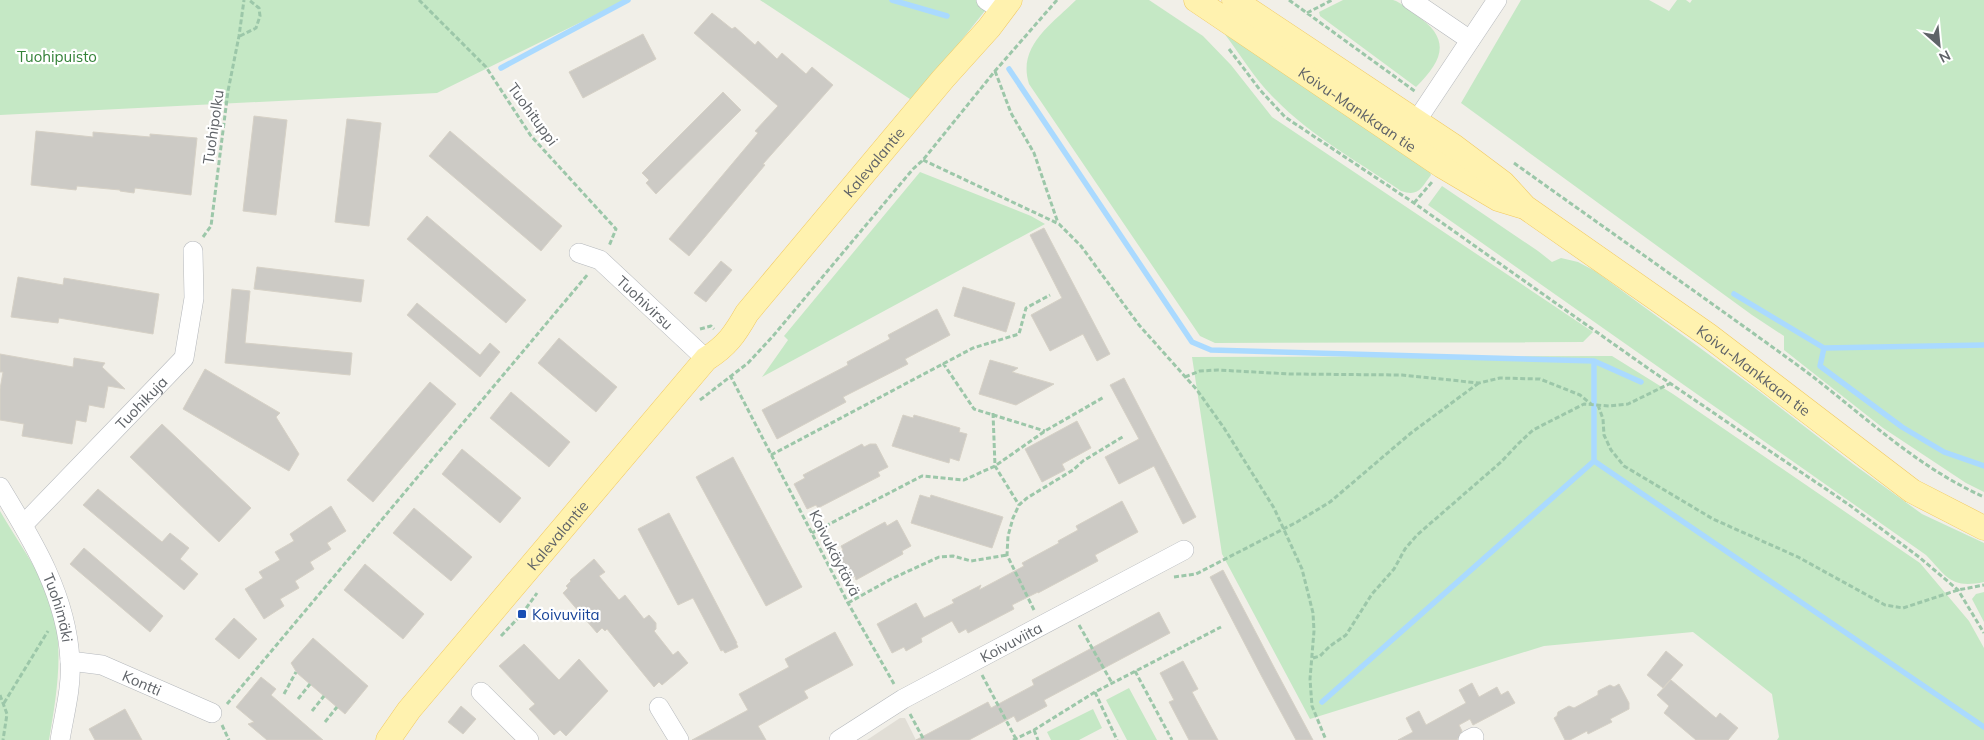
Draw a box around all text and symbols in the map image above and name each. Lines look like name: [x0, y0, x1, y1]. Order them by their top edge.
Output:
north arrow: [1914, 20, 1964, 70]
text: N: [1936, 46, 1954, 67]
park label: Tuohipuisto: [17, 47, 97, 66]
street label: Koivu-Mankkaan tie: [1295, 62, 1420, 156]
street label: Tuohituppi: [504, 79, 562, 149]
street label: Tuohipolku: [198, 89, 228, 165]
street label: Kalevalantie: [839, 123, 908, 201]
street label: Tuohivirsu: [613, 271, 678, 333]
street label: Koivu-Mankkaan tie: [1693, 321, 1815, 420]
street label: Tuohikuja: [111, 372, 171, 433]
street label: Kalevalantie: [522, 496, 592, 574]
street label: Koivukäytävä: [805, 507, 865, 599]
street label: Tuohimäki: [39, 570, 78, 643]
place label: Koivuviita: [532, 605, 599, 624]
marker: Koivuviita: [516, 608, 528, 620]
street label: Koivuviita: [976, 618, 1045, 666]
street label: Kontti: [120, 666, 165, 699]

